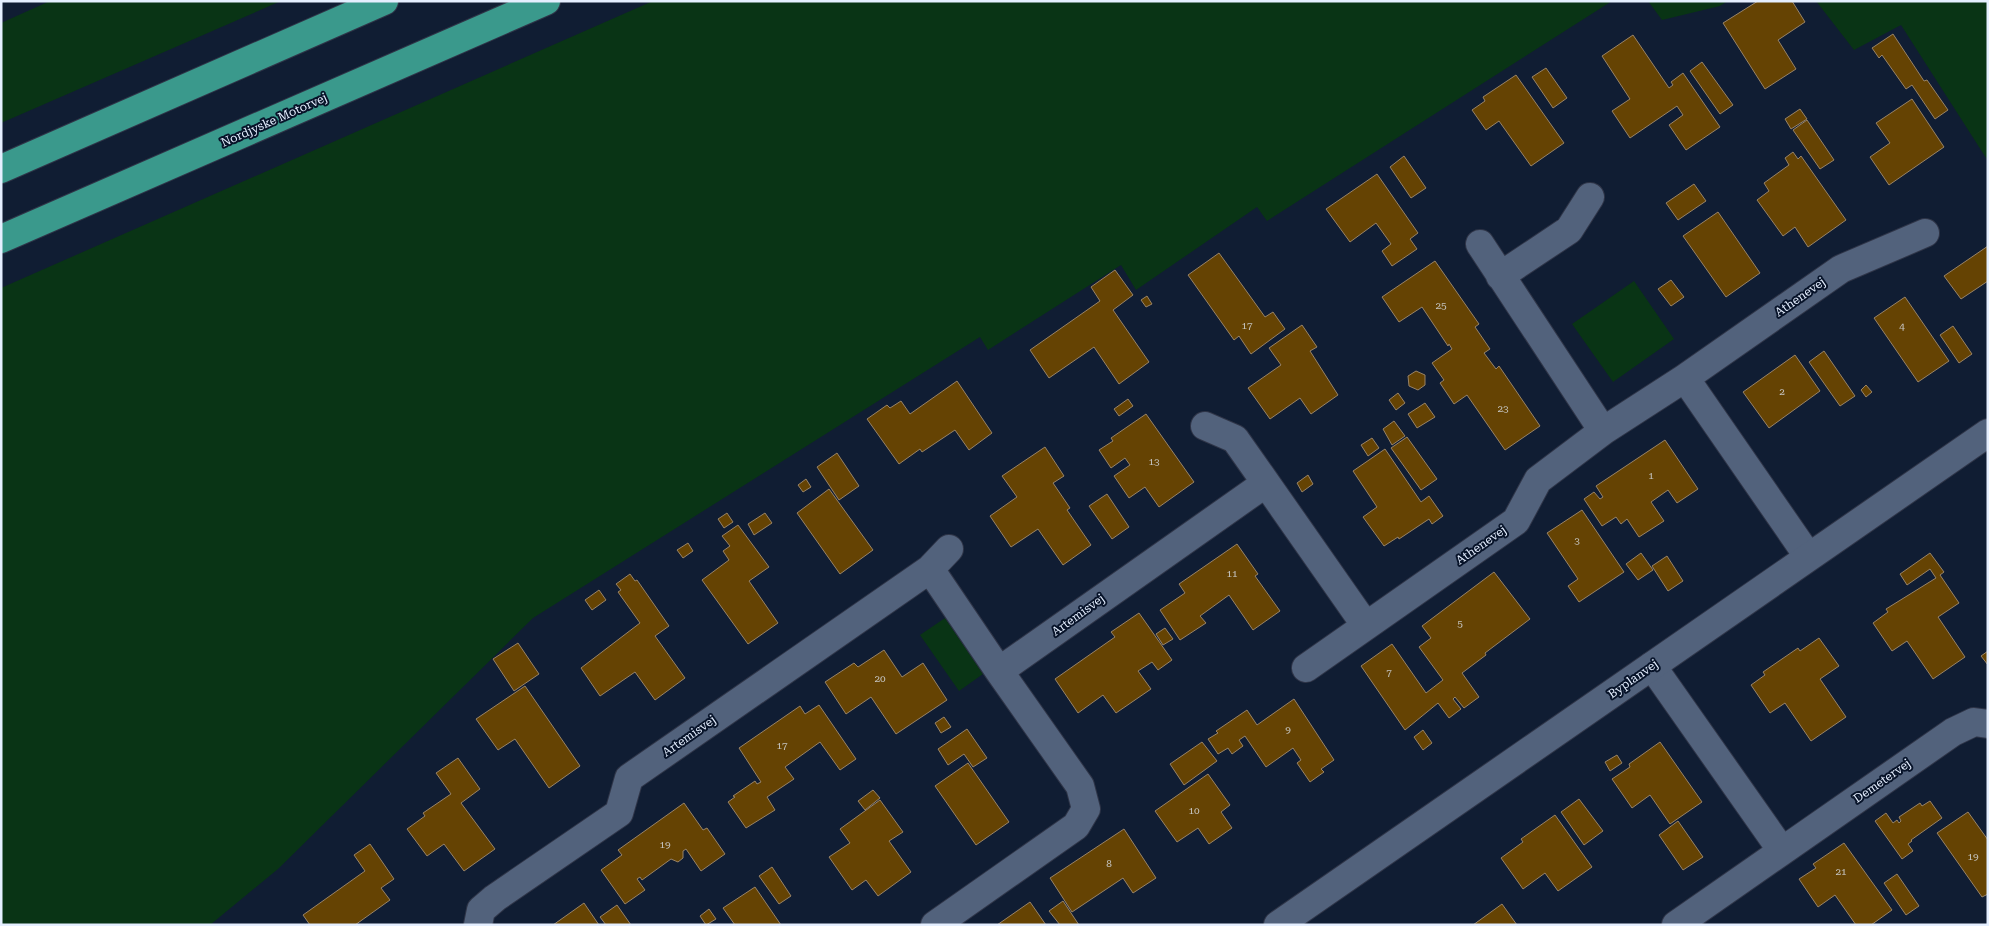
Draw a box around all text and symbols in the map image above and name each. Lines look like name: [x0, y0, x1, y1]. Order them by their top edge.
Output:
street label: Nordjyske Motorvej: [219, 90, 329, 150]
street label: Athenevej: [1772, 275, 1828, 319]
house number: 25: [1435, 300, 1447, 311]
house number: 17: [1241, 320, 1253, 331]
house number: 4: [1899, 321, 1905, 332]
house number: 2: [1779, 386, 1785, 397]
house number: 23: [1497, 403, 1509, 414]
house number: 13: [1148, 456, 1160, 467]
house number: 1: [1648, 470, 1654, 481]
street label: Athenevej: [1453, 523, 1509, 567]
house number: 3: [1574, 535, 1580, 546]
house number: 11: [1226, 568, 1238, 579]
street label: Artemisvej: [1049, 591, 1107, 639]
house number: 5: [1457, 618, 1463, 629]
street label: Byplanvej: [1605, 657, 1661, 701]
house number: 7: [1386, 667, 1392, 678]
house number: 20: [874, 673, 886, 684]
street label: Artemisvej: [660, 713, 718, 759]
house number: 9: [1285, 724, 1291, 735]
house number: 17: [776, 740, 788, 751]
street label: Demetervej: [1851, 756, 1913, 806]
house number: 10: [1188, 805, 1200, 816]
house number: 19: [659, 839, 671, 850]
house number: 19: [1967, 851, 1979, 862]
house number: 8: [1106, 858, 1112, 869]
house number: 21: [1835, 866, 1847, 877]

